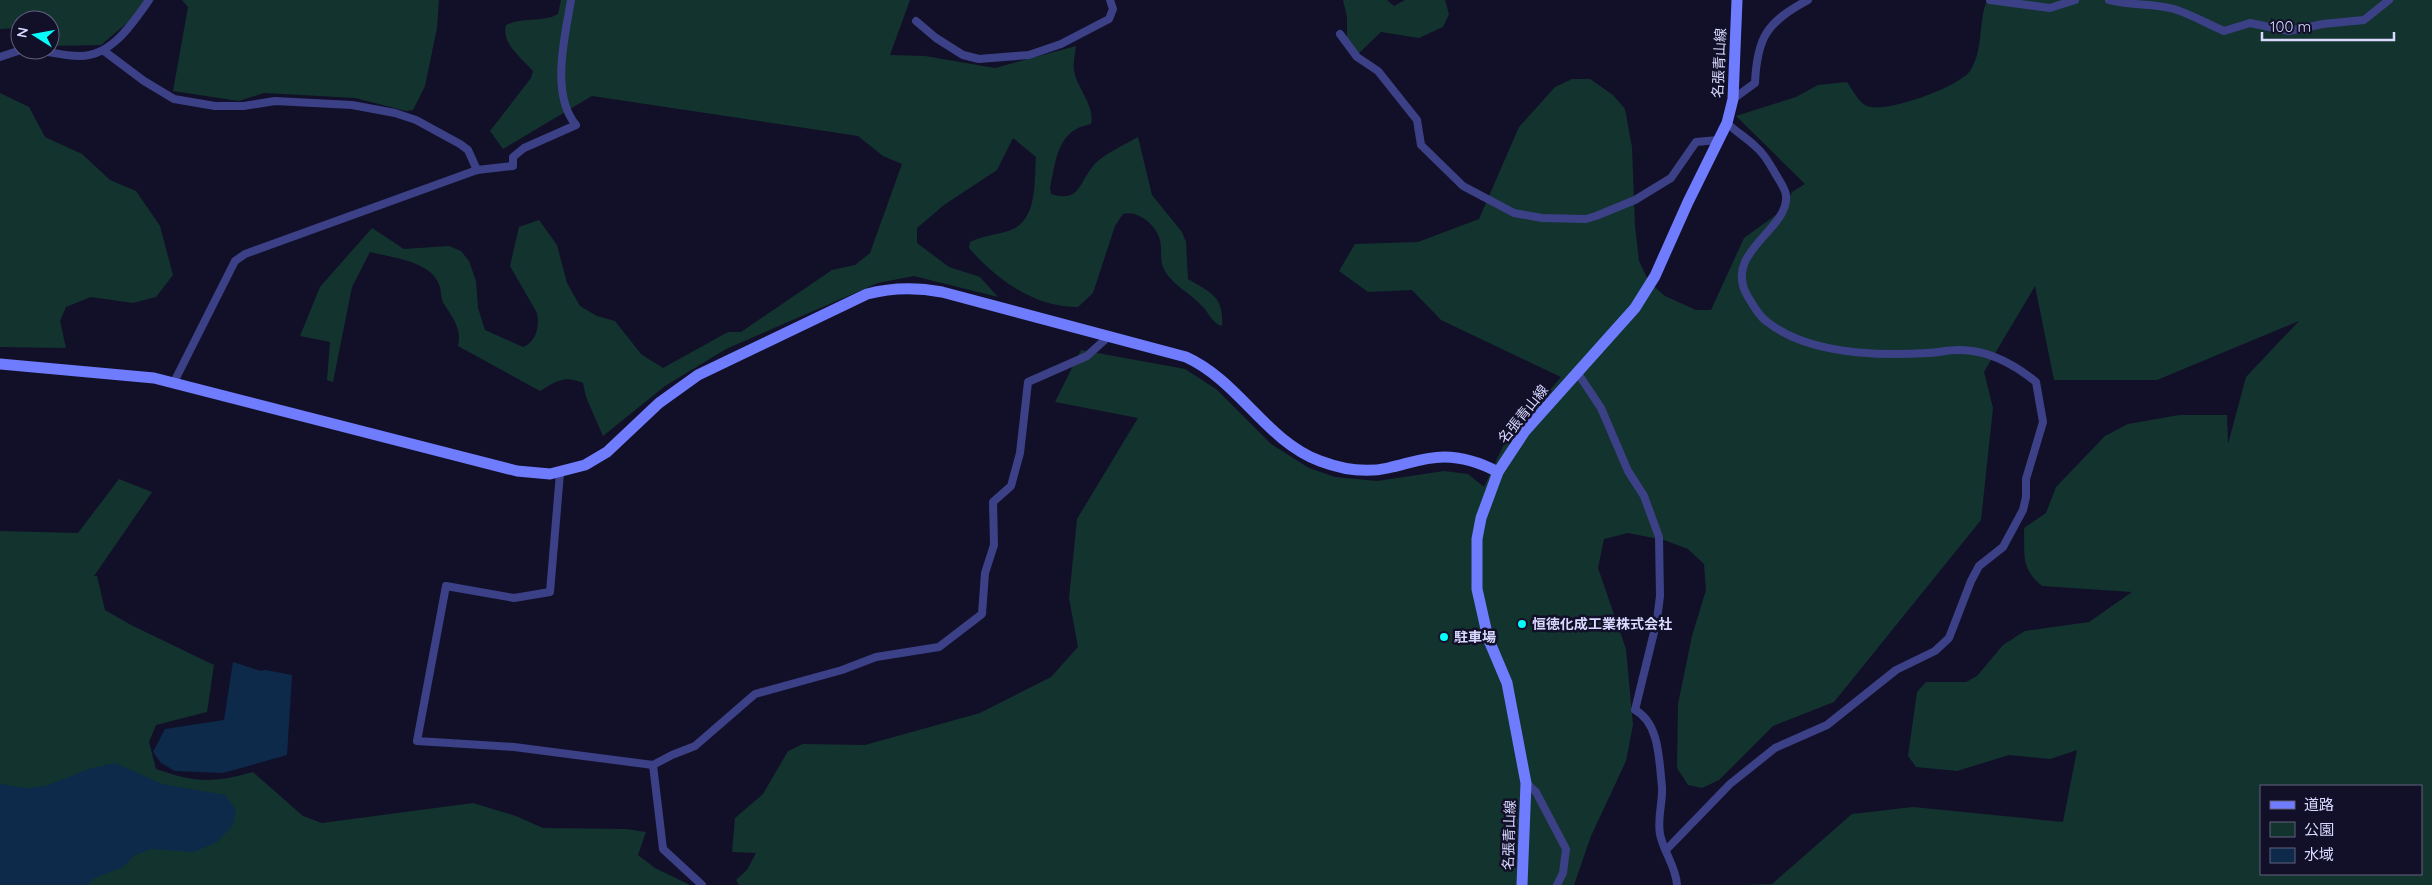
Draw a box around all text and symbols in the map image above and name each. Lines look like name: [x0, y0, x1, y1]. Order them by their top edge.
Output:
north arrow: [10, 10, 60, 60]
scale bar: [2262, 10, 2394, 42]
text: 100 m: [2270, 17, 2311, 36]
text: N: [12, 26, 32, 39]
street label: 名張青山線: [1708, 28, 1730, 98]
street label: 名張青山線: [1494, 381, 1552, 447]
place label: 恒徳化成工業株式会社: [1532, 615, 1672, 633]
marker: 恒徳化成工業株式会社: [1516, 618, 1528, 630]
place label: 駐車場: [1454, 628, 1496, 646]
marker: 駐車場: [1438, 631, 1450, 643]
legend: [2260, 785, 2422, 875]
text: 道路: [2304, 795, 2334, 814]
street label: 名張青山線: [1499, 800, 1519, 870]
text: 公園: [2304, 820, 2334, 839]
text: 水域: [2304, 845, 2334, 864]

